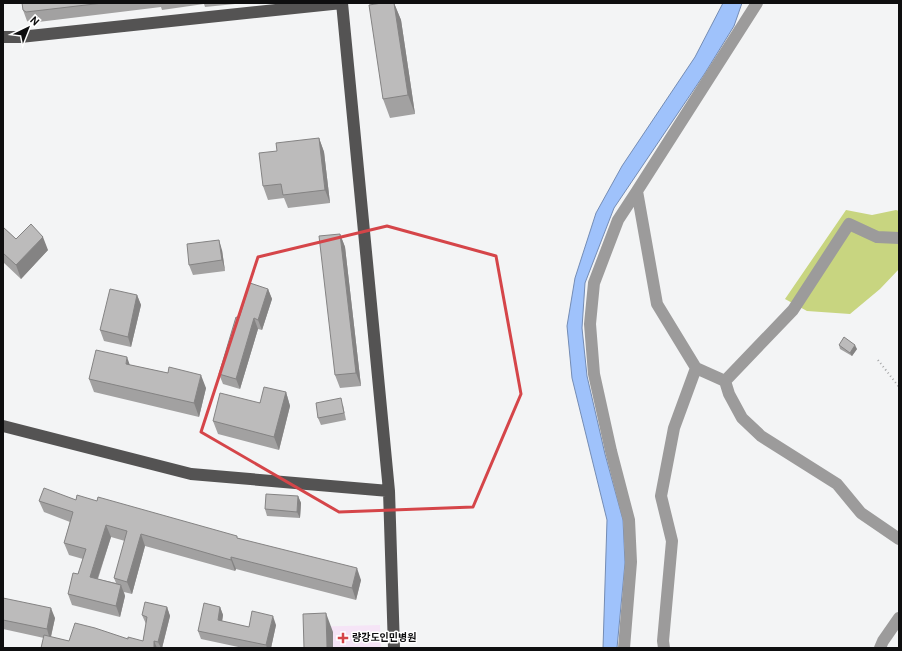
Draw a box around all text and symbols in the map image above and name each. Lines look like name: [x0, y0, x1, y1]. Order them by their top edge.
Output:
north arrow: [8, 8, 48, 48]
text: N: [26, 14, 42, 29]
marker: 량강도인민병원: [337, 632, 349, 644]
place label: 량강도인민병원: [352, 632, 416, 645]

